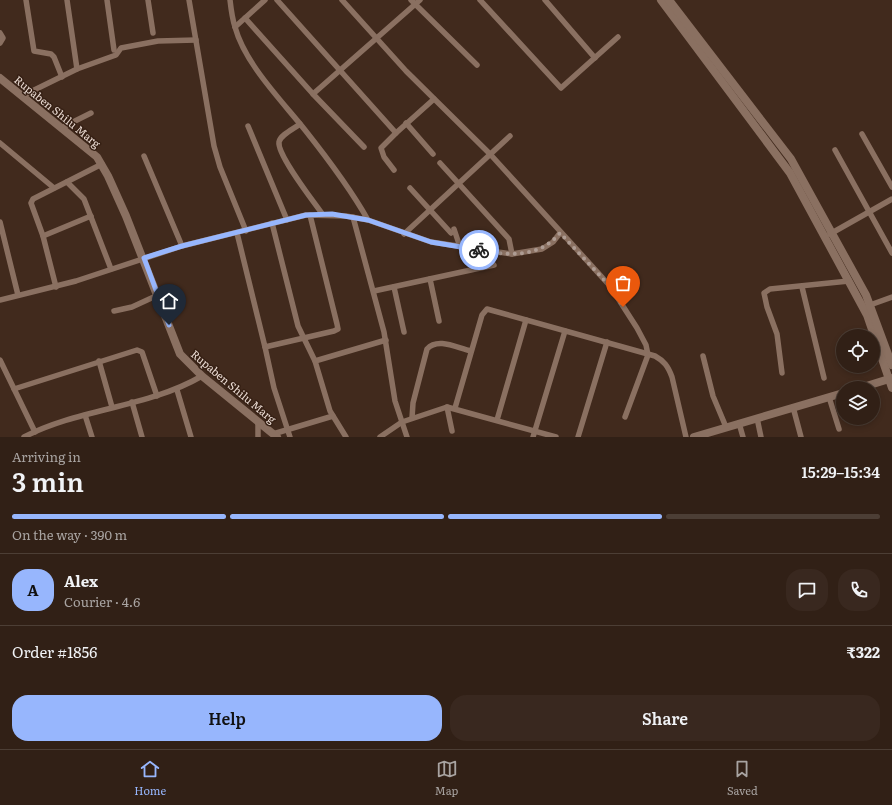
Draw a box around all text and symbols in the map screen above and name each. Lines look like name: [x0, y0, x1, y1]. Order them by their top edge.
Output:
street label: Rupaben Shilu Marg: [11, 71, 105, 151]
courier: [459, 230, 499, 270]
icon: bike: [468, 239, 490, 261]
pin: [606, 266, 640, 307]
icon: bag: [612, 272, 634, 294]
pin: [152, 284, 186, 325]
icon: home: [158, 290, 180, 312]
map controls: [836, 329, 880, 425]
button: locate: [836, 329, 880, 373]
street label: Rupaben Shilu Marg: [188, 346, 281, 427]
button: layers: [836, 381, 880, 425]
text: Arriving in: [12, 447, 81, 466]
text: 15:29–15:34: [801, 460, 880, 483]
text: 3 min: [12, 461, 84, 500]
text: On the way · 390 m: [12, 525, 127, 544]
text: Alex: [64, 569, 98, 592]
button: chat: [786, 569, 828, 611]
button: phone: [838, 569, 880, 611]
text: A: [27, 578, 39, 601]
text: Courier · 4.6: [64, 592, 140, 611]
text: Order #1856: [12, 640, 97, 663]
text: ₹322: [847, 640, 880, 663]
button: Help: [12, 695, 442, 741]
button: Share: [450, 695, 880, 741]
tab: Home: [134, 758, 166, 798]
tab: Map: [435, 758, 458, 798]
tab: Saved: [727, 758, 758, 798]

